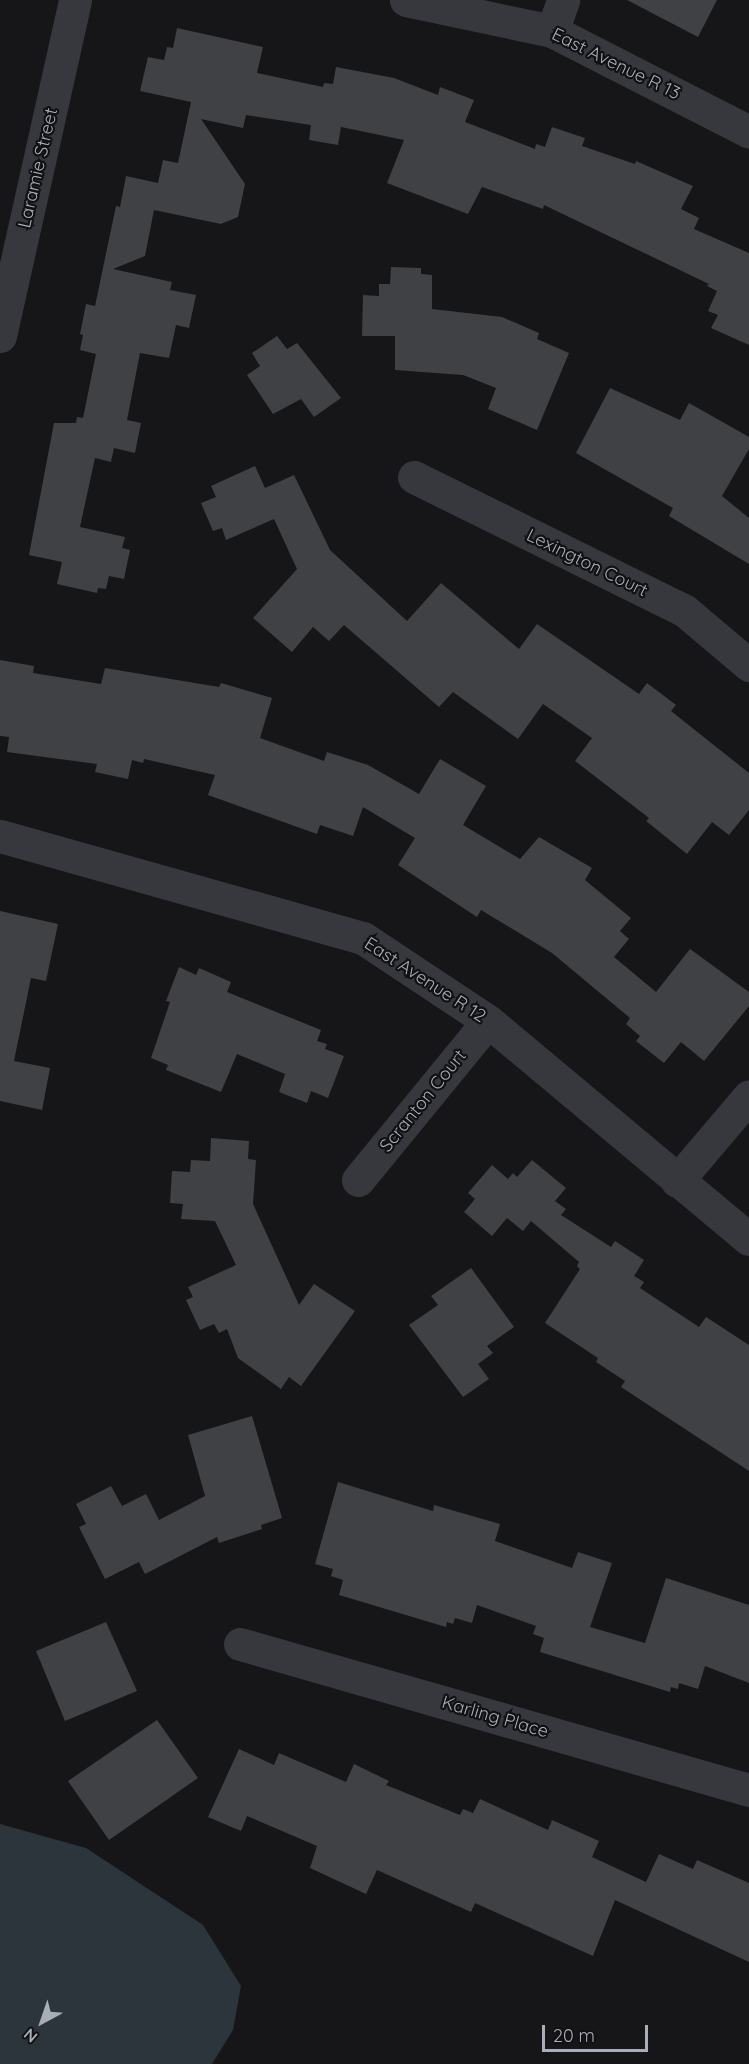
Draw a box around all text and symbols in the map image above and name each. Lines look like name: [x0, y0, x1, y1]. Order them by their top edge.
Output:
street label: East Avenue R 13: [548, 24, 684, 104]
street label: Laramie Street: [14, 106, 62, 230]
street label: Lexington Court: [523, 524, 651, 602]
street label: East Avenue R 12: [360, 933, 490, 1027]
street label: Scranton Court: [375, 1045, 471, 1157]
street label: Karling Place: [439, 1691, 551, 1743]
north arrow: [12, 1992, 72, 2052]
scale bar: [545, 2013, 652, 2051]
text: N: [20, 2024, 41, 2047]
text: 20 m: [553, 2024, 595, 2047]

